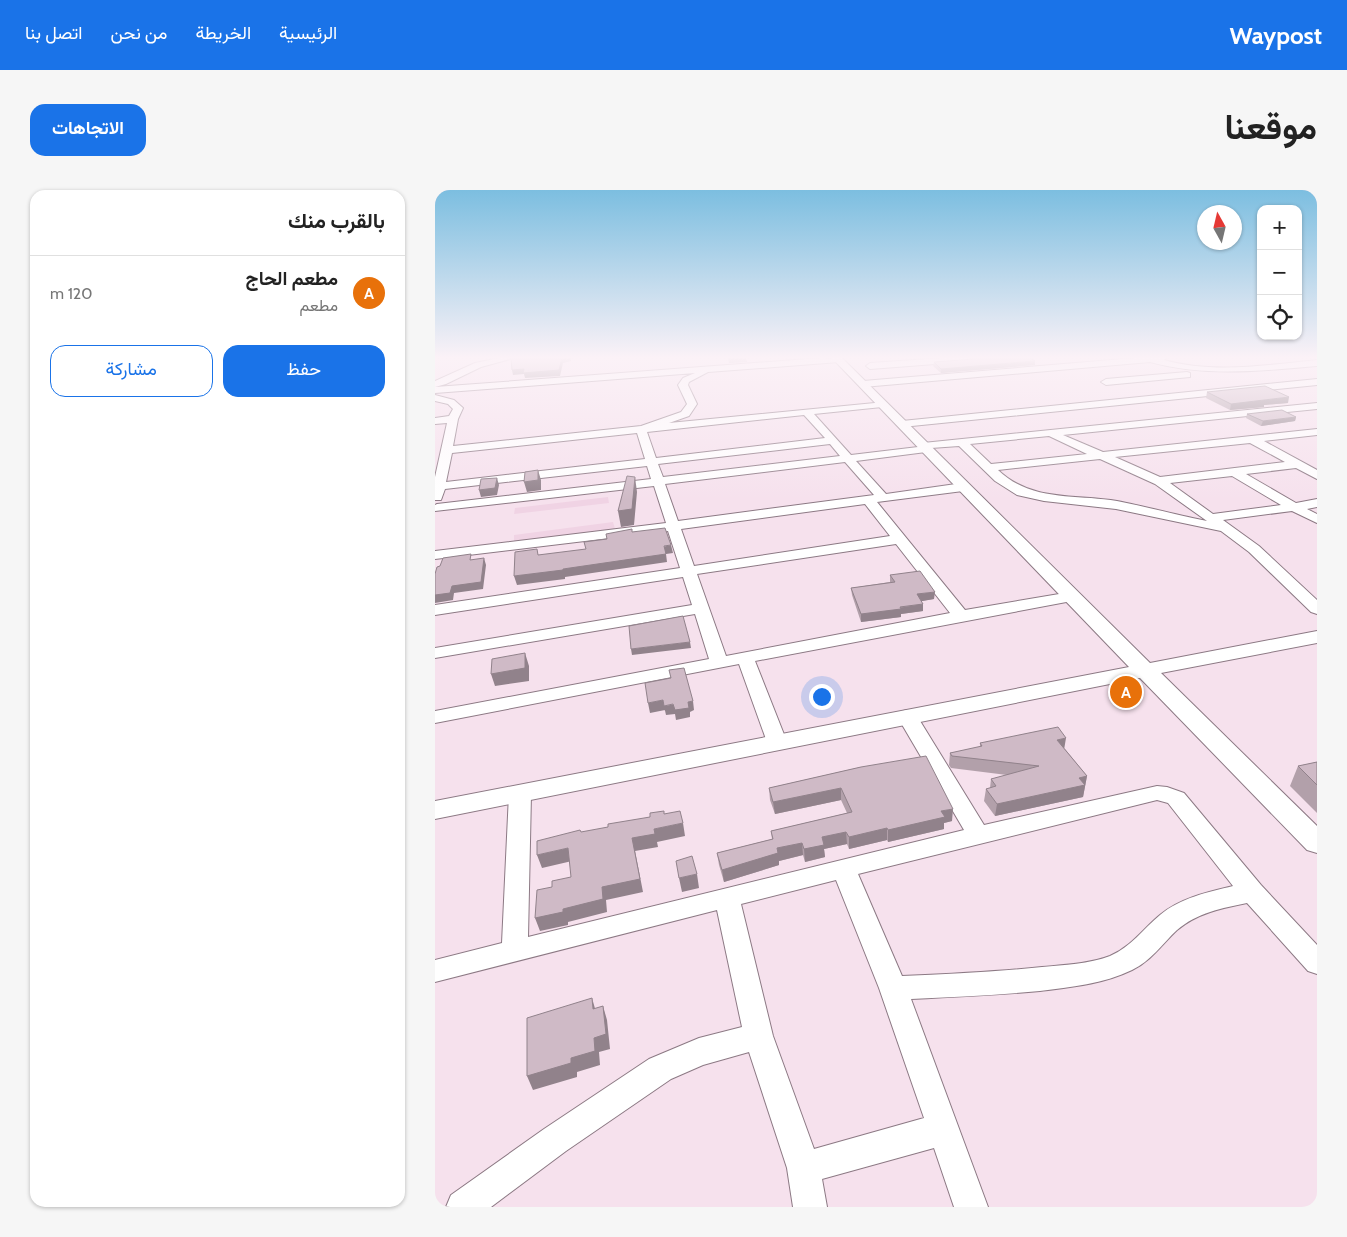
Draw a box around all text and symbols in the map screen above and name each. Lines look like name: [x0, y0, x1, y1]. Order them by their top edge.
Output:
text: Waypost: [1230, 21, 1322, 50]
text: اتصل بنا: [25, 22, 82, 44]
text: من نحن: [110, 22, 167, 44]
text: الخريطة: [195, 22, 251, 44]
text: الرئيسية: [279, 22, 337, 44]
button: الاتجاهات: [30, 104, 146, 156]
text: موقعنا: [1224, 105, 1317, 148]
north arrow: [1197, 205, 1242, 250]
map controls: [1257, 205, 1302, 340]
button: +: [1257, 205, 1302, 250]
text: بالقرب منك: [288, 208, 385, 233]
button: −: [1257, 250, 1302, 295]
text: مطعم الحاج: [246, 267, 338, 290]
text: 120 m: [50, 284, 92, 303]
text: A: [364, 284, 374, 303]
button: locate: [1257, 295, 1302, 340]
text: مطعم: [299, 296, 338, 315]
button: مشاركة: [50, 345, 213, 397]
button: حفظ: [223, 345, 385, 397]
pin: A: [1110, 673, 1142, 711]
your location: [809, 684, 835, 710]

